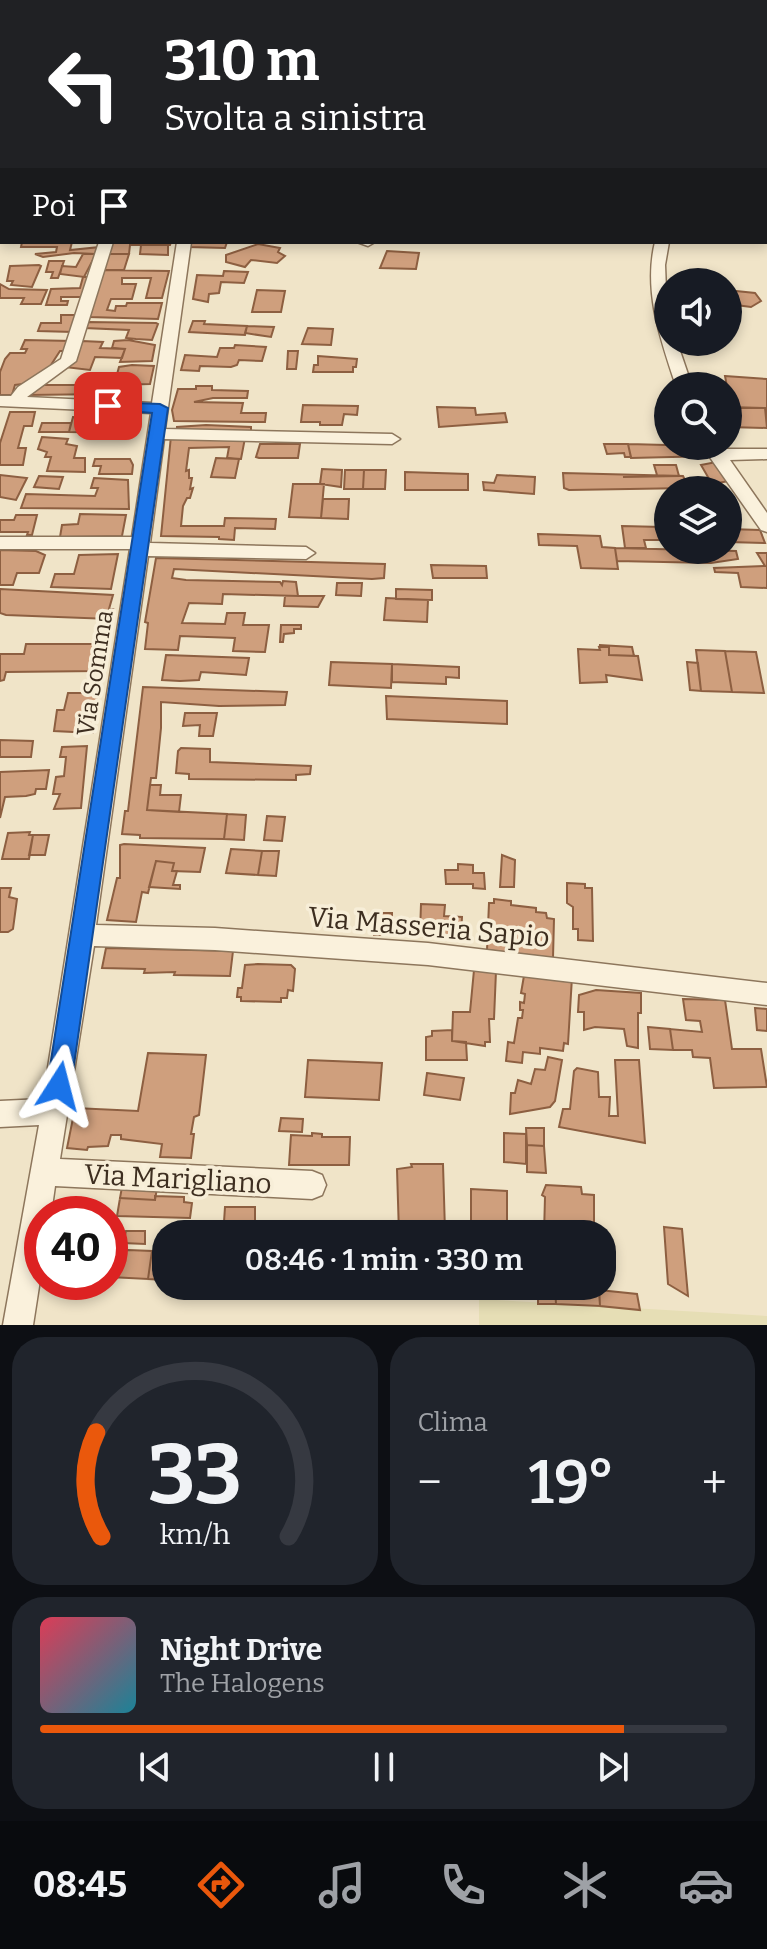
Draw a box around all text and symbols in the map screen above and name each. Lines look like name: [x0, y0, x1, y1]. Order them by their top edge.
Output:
text: 310 m: [164, 28, 320, 95]
icon: left: [32, 32, 136, 136]
text: Svolta a sinistra: [164, 96, 426, 140]
icon: arrive: [92, 184, 136, 228]
text: Poi: [32, 188, 76, 224]
map controls: [654, 268, 742, 564]
button: sound: [654, 268, 742, 356]
pin: [74, 372, 142, 440]
button: search: [654, 372, 742, 460]
icon: arrive: [86, 384, 130, 428]
button: layers: [654, 476, 742, 564]
street label: Via Somma: [71, 608, 119, 738]
street label: Via Masseria Sapio: [307, 900, 551, 954]
position arrow: [17, 1044, 101, 1128]
street label: Via Marigliano: [83, 1158, 273, 1200]
speed limit sign: 40: [24, 1196, 128, 1300]
text: 08:46 · 1 min · 330 m: [245, 1242, 523, 1278]
text: Clima: [418, 1407, 488, 1438]
text: 33: [148, 1425, 242, 1525]
text: 19°: [529, 1447, 615, 1519]
text: −: [418, 1456, 442, 1509]
text: +: [702, 1456, 727, 1509]
text: km/h: [159, 1517, 230, 1552]
text: Night Drive: [160, 1632, 322, 1668]
text: The Halogens: [160, 1668, 325, 1699]
icon: previous: [133, 1745, 177, 1789]
icon: pause: [362, 1745, 406, 1789]
icon: next: [591, 1745, 635, 1789]
icon: directions: [193, 1857, 249, 1913]
icon: music: [314, 1857, 370, 1913]
icon: phone: [435, 1857, 491, 1913]
icon: climate: [557, 1857, 613, 1913]
icon: car: [678, 1857, 734, 1913]
text: 08:45: [33, 1863, 127, 1907]

